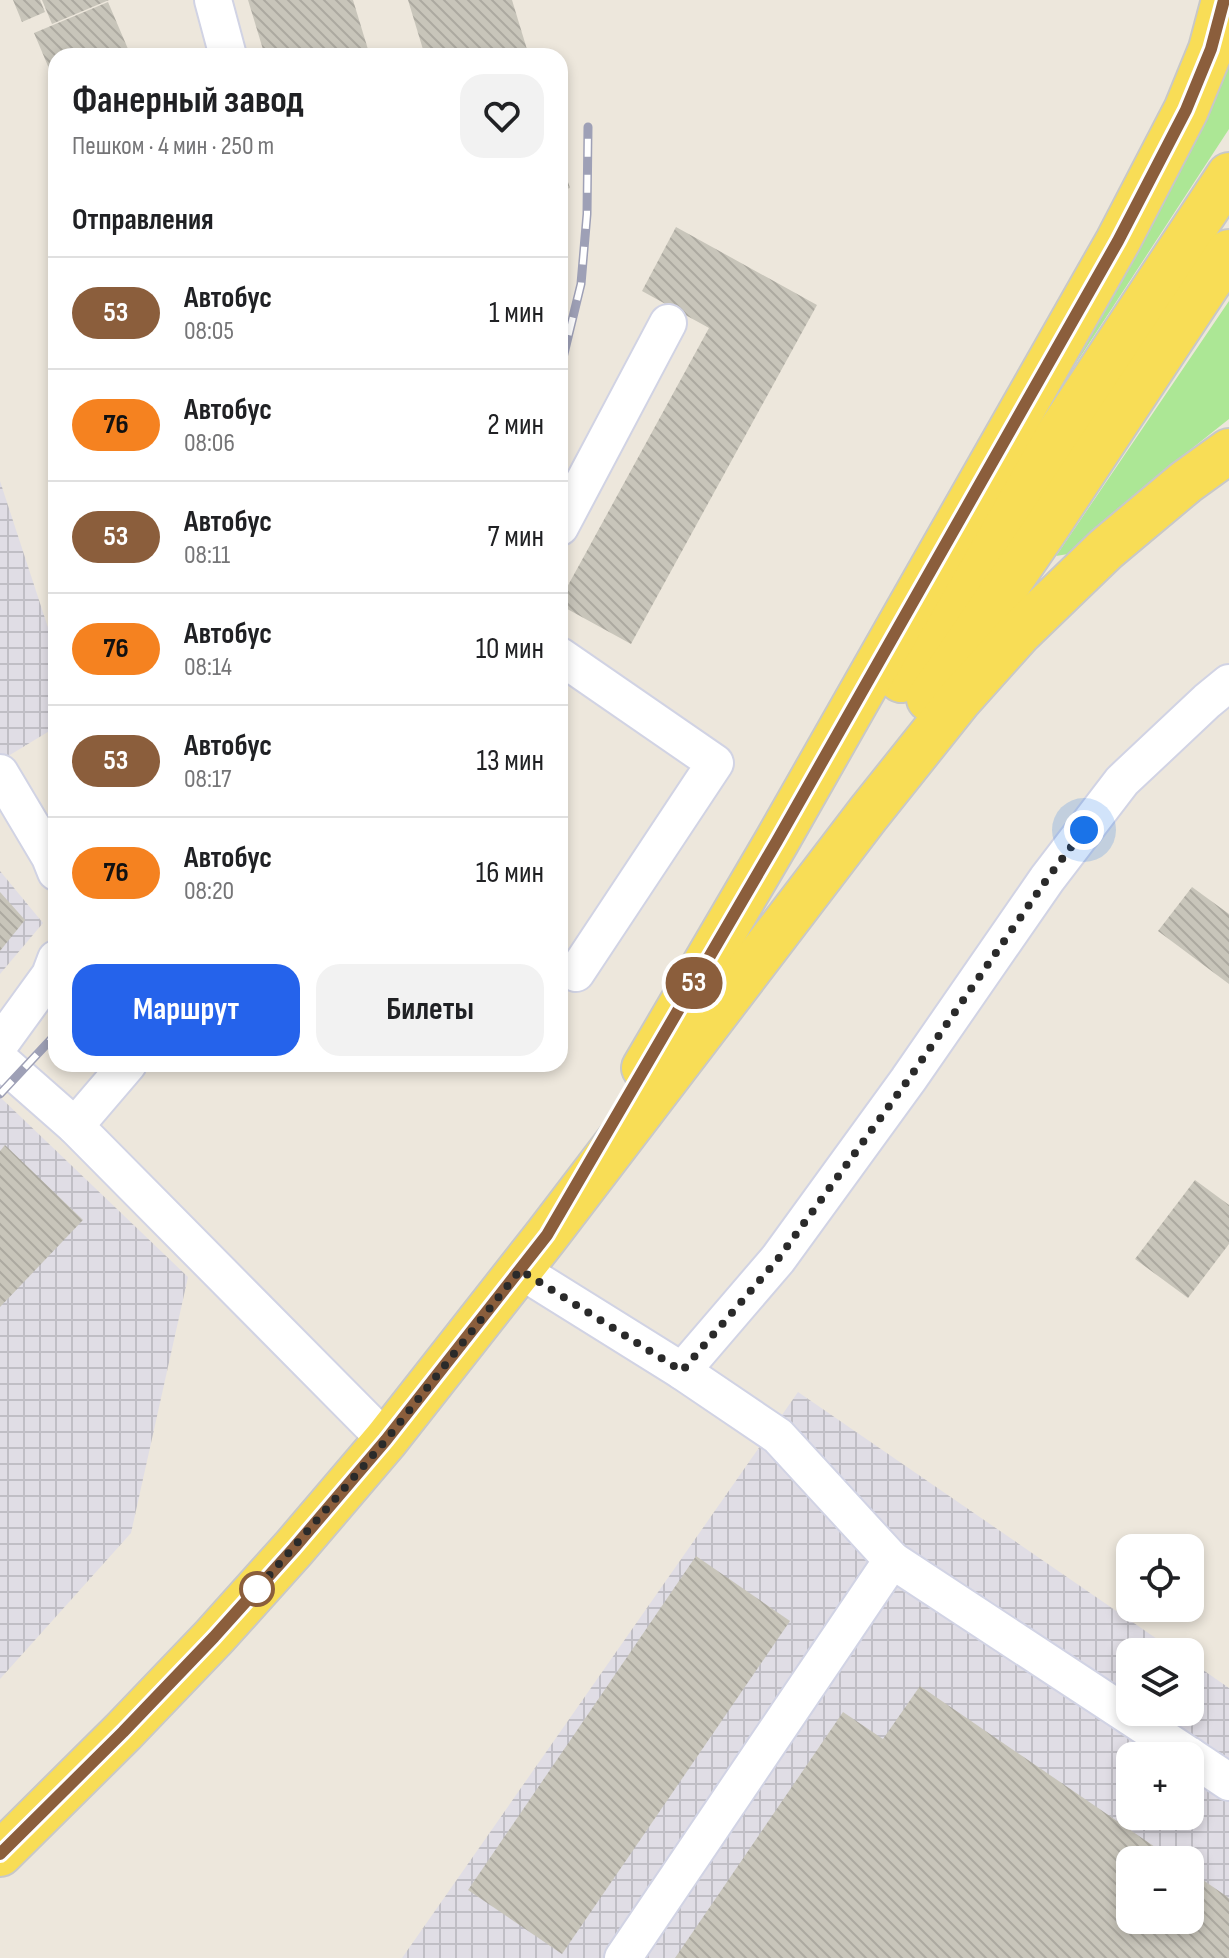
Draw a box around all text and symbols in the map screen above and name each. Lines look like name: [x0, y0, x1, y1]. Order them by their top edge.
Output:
button: heart: [460, 74, 544, 158]
text: Фанерный завод: [72, 78, 304, 123]
text: Пешком · 4 мин · 250 m: [72, 131, 274, 162]
text: Отправления: [72, 202, 214, 238]
text: Автобус: [184, 280, 272, 316]
text: 1 мин: [489, 295, 544, 331]
text: 53: [104, 296, 128, 329]
text: 08:05: [184, 316, 234, 347]
text: Автобус: [184, 392, 272, 428]
text: 2 мин: [487, 407, 544, 443]
text: 76: [103, 408, 129, 441]
text: 08:06: [184, 428, 235, 459]
text: Автобус: [184, 504, 272, 540]
text: 7 мин: [488, 519, 544, 555]
text: 53: [104, 520, 128, 553]
text: 08:11: [184, 540, 230, 571]
text: Автобус: [184, 616, 272, 652]
text: 10 мин: [476, 631, 544, 667]
text: 76: [103, 632, 129, 665]
text: 08:14: [184, 652, 232, 683]
text: Автобус: [184, 728, 272, 764]
text: 13 мин: [476, 743, 544, 779]
text: 53: [104, 744, 128, 777]
text: 08:17: [184, 764, 231, 795]
your location: [1064, 810, 1104, 850]
text: Автобус: [184, 840, 272, 876]
text: 16 мин: [476, 855, 544, 891]
text: 76: [103, 856, 129, 889]
text: 08:20: [184, 876, 234, 907]
line badge: 53: [658, 957, 730, 1009]
button: Маршрут: [72, 964, 300, 1056]
button: Билеты: [316, 964, 544, 1056]
text: 53: [682, 966, 706, 999]
map controls: [1116, 1534, 1204, 1934]
button: locate: [1116, 1534, 1204, 1622]
unlabelled marker: [240, 1572, 274, 1606]
button: layers: [1116, 1638, 1204, 1726]
button: +: [1116, 1742, 1204, 1830]
button: −: [1116, 1846, 1204, 1934]

